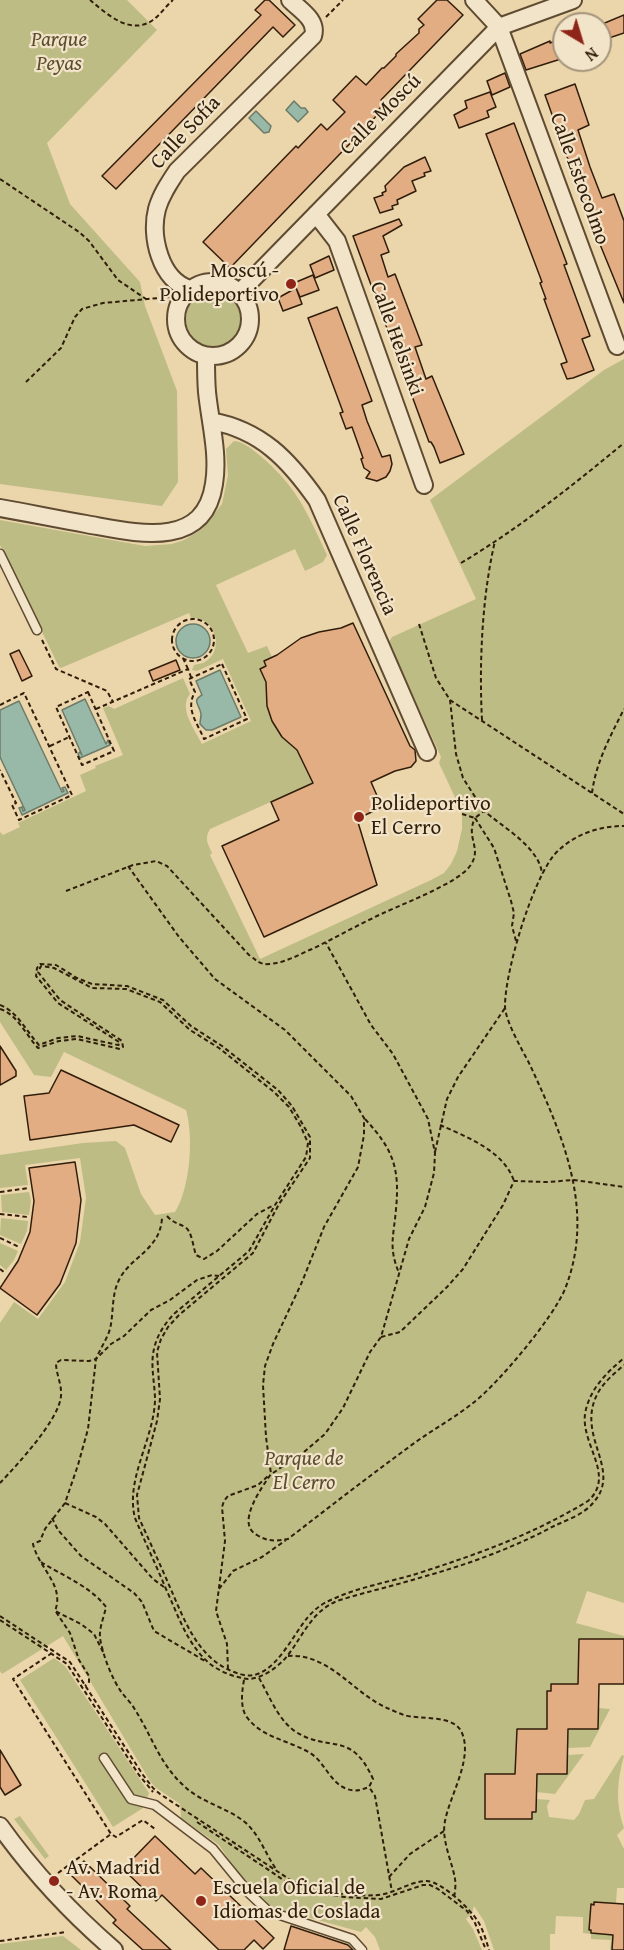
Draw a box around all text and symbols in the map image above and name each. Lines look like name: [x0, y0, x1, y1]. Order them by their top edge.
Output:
north arrow: [552, 12, 612, 72]
park label: Parque Peyas: [31, 28, 87, 78]
text: N: [580, 42, 603, 67]
street label: Calle Moscú: [335, 69, 427, 161]
street label: Calle Sofía: [146, 91, 226, 175]
street label: Calle Estocolmo: [543, 110, 615, 248]
place label: Moscú - Polideportivo: [159, 259, 279, 309]
marker: Moscú - Polideportivo: [284, 277, 298, 291]
street label: Calle Helsinki: [364, 278, 428, 400]
street label: Calle Florencia: [326, 491, 402, 619]
place label: Polideportivo El Cerro: [371, 792, 491, 842]
marker: Polideportivo El Cerro: [352, 810, 366, 824]
park label: Parque de El Cerro: [265, 1447, 343, 1497]
place label: Av. Madrid - Av. Roma: [66, 1856, 160, 1906]
marker: Av. Madrid - Av. Roma: [47, 1874, 61, 1888]
place label: Escuela Oficial de Idiomas de Coslada: [213, 1876, 380, 1926]
marker: Escuela Oficial de Idiomas de Coslada: [194, 1894, 208, 1908]

